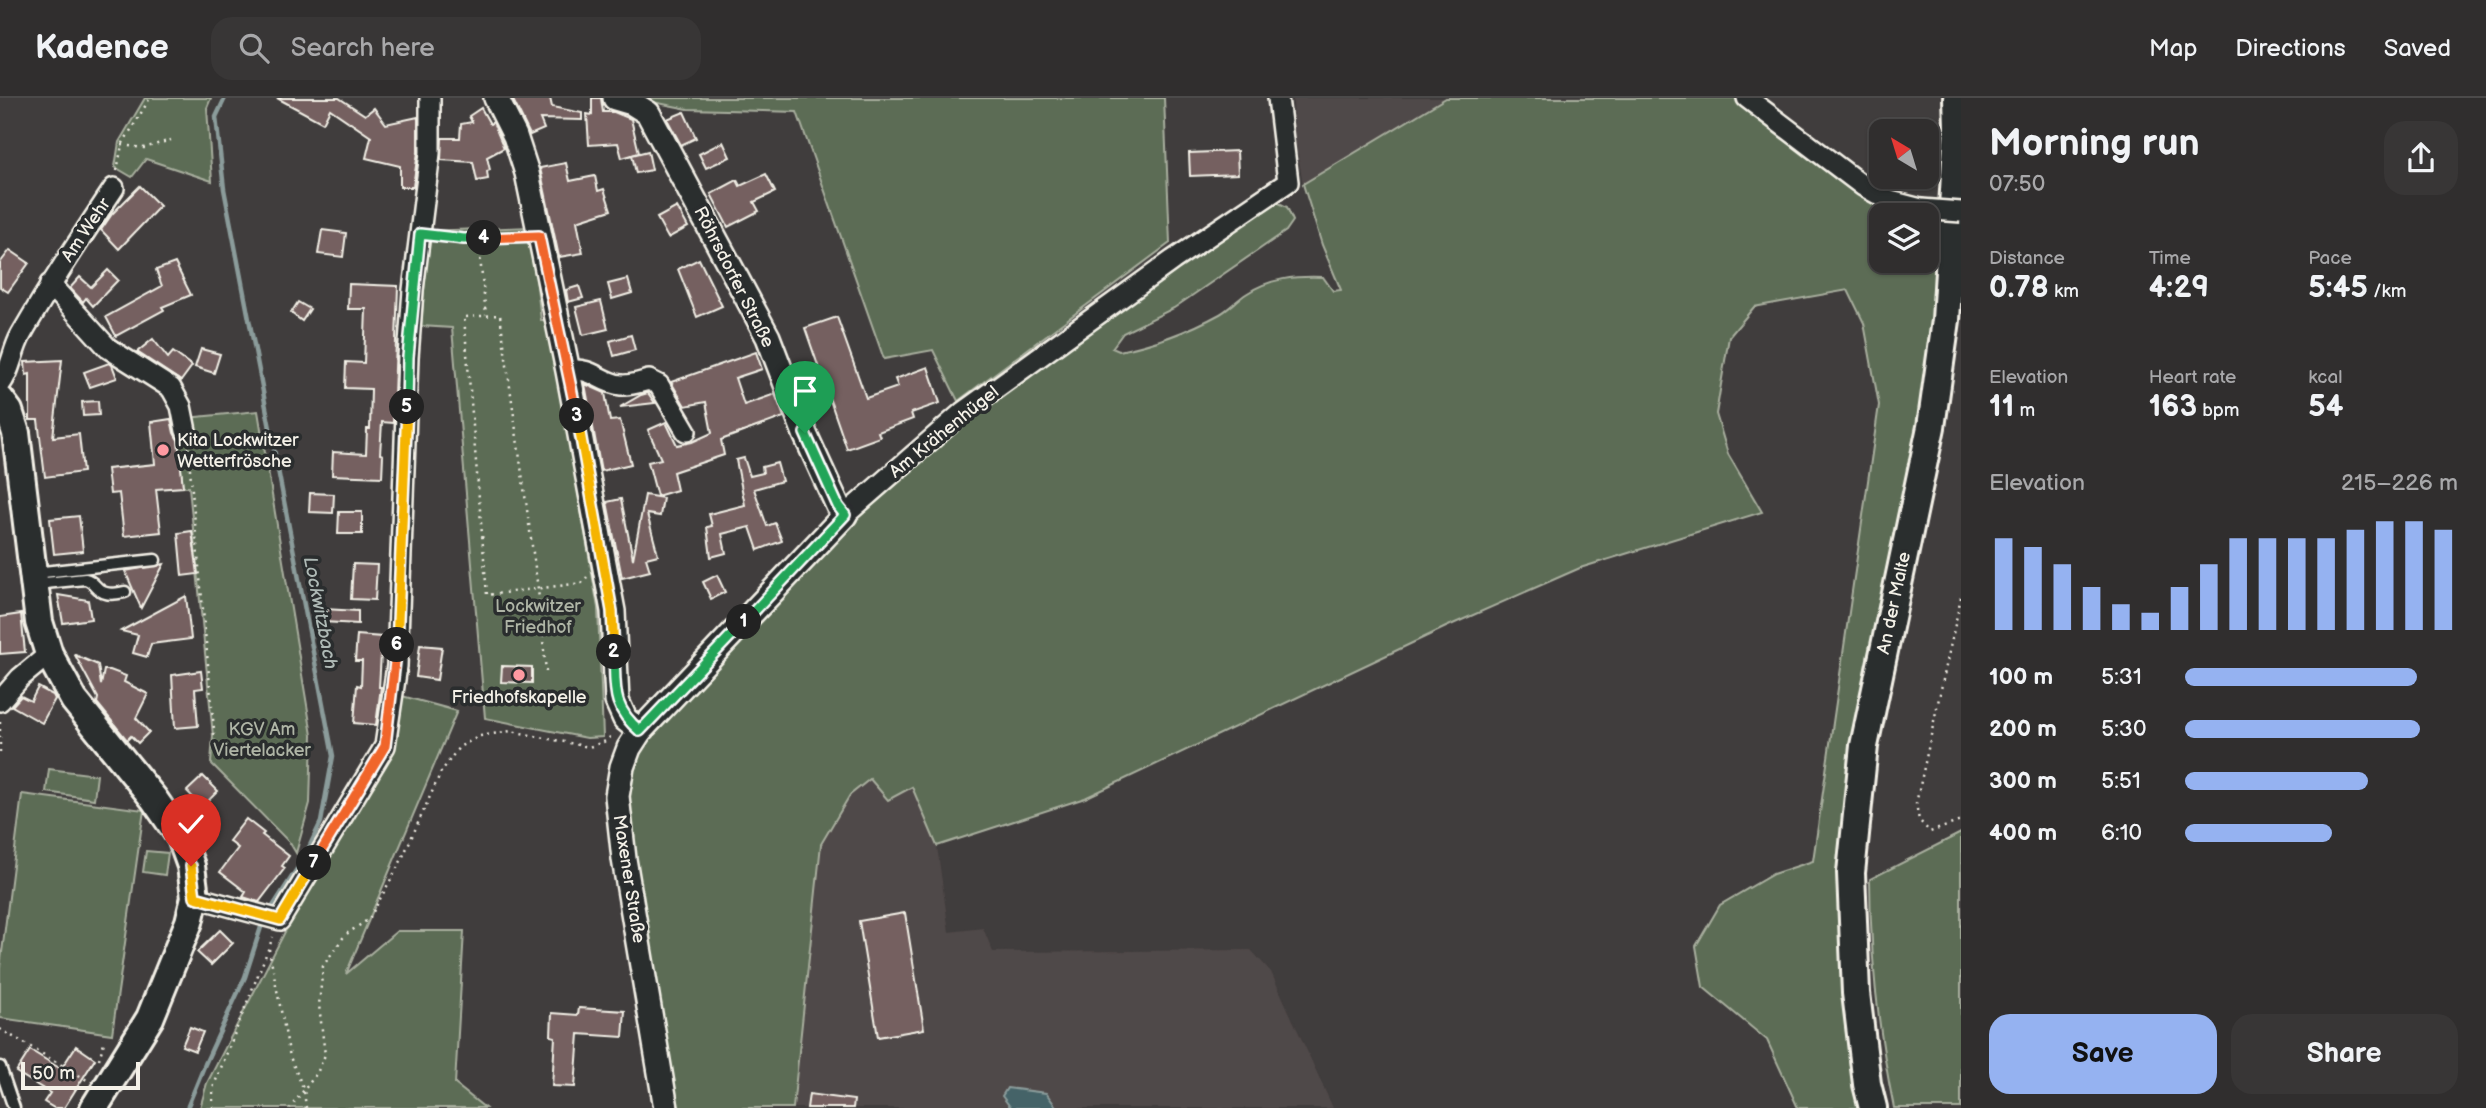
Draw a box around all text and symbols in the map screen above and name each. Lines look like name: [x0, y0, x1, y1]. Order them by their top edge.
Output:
search box: [211, 17, 701, 80]
text: Kadence: [35, 28, 169, 68]
icon: search: [235, 29, 273, 67]
text: Search here: [291, 33, 435, 64]
text: Map: [2149, 34, 2197, 63]
text: Directions: [2235, 34, 2346, 63]
text: Saved: [2384, 34, 2451, 63]
north arrow: [1869, 119, 1939, 189]
map controls: [1869, 119, 1939, 273]
text: Morning run: [1989, 121, 2200, 166]
button: share: [2384, 121, 2458, 195]
text: 07:50: [1989, 170, 2045, 198]
street label: Am Wehr: [57, 194, 115, 266]
street label: Röhrsdorfer Straße: [689, 203, 779, 351]
button: layers: [1869, 203, 1939, 273]
pin: 4: [466, 220, 502, 256]
text: 4: [478, 226, 489, 249]
text: Distance: [1989, 247, 2065, 270]
text: Time: [2149, 247, 2191, 270]
text: Pace: [2308, 247, 2352, 270]
text: 0.78: [1989, 270, 2049, 306]
text: 4:29: [2149, 270, 2209, 306]
text: 5:45: [2308, 270, 2368, 306]
text: km: [2049, 280, 2079, 303]
text: /km: [2368, 280, 2407, 303]
pin: [775, 361, 835, 433]
text: Elevation: [1989, 366, 2068, 389]
text: Heart rate: [2149, 366, 2236, 389]
text: kcal: [2308, 366, 2342, 389]
icon: arrive: [786, 372, 824, 410]
street label: Am Krähenhügel: [885, 381, 1003, 483]
text: 11: [1989, 389, 2014, 425]
text: 163: [2149, 389, 2197, 425]
text: 54: [2308, 389, 2343, 425]
pin: 5: [390, 390, 424, 424]
text: 5: [401, 395, 412, 418]
pin: 3: [560, 398, 594, 434]
text: m: [2014, 399, 2035, 422]
text: bpm: [2197, 399, 2240, 422]
text: 3: [571, 404, 582, 427]
place label: Kita Lockwitzer Wetterfrösche: [177, 430, 299, 472]
marker: Kita Lockwitzer Wetterfrösche: [155, 442, 171, 458]
text: Elevation: [1989, 469, 2085, 497]
text: 215–226 m: [2341, 469, 2458, 497]
street label: An der Malte: [1873, 550, 1915, 656]
water label: Lockwitzbach: [298, 555, 342, 671]
park label: Lockwitzer Friedhof: [495, 596, 581, 638]
pin: 1: [726, 604, 762, 640]
text: 1: [740, 610, 748, 633]
pin: 6: [380, 628, 414, 662]
text: 6: [391, 633, 402, 656]
pin: 2: [596, 634, 632, 670]
text: 2: [608, 640, 619, 663]
text: 100 m: [1989, 663, 2053, 691]
text: 5:31: [2101, 663, 2142, 691]
marker: Friedhofskapelle: [511, 667, 527, 683]
place label: Friedhofskapelle: [452, 687, 587, 708]
text: 200 m: [1989, 715, 2057, 743]
text: 5:30: [2101, 715, 2147, 743]
park label: KGV Am Viertelacker: [213, 719, 311, 761]
text: 300 m: [1989, 767, 2057, 795]
text: 5:51: [2101, 767, 2141, 795]
pin: [161, 794, 221, 866]
icon: check: [172, 805, 210, 843]
street label: Maxener Straße: [608, 813, 650, 945]
text: 400 m: [1989, 819, 2057, 847]
text: 6:10: [2101, 819, 2142, 847]
pin: 7: [296, 846, 332, 880]
text: 7: [308, 851, 319, 874]
button: Save: [1989, 1014, 2217, 1094]
button: Share: [2231, 1014, 2458, 1094]
scale bar: [21, 1059, 140, 1091]
text: 50 m: [32, 1062, 75, 1085]

